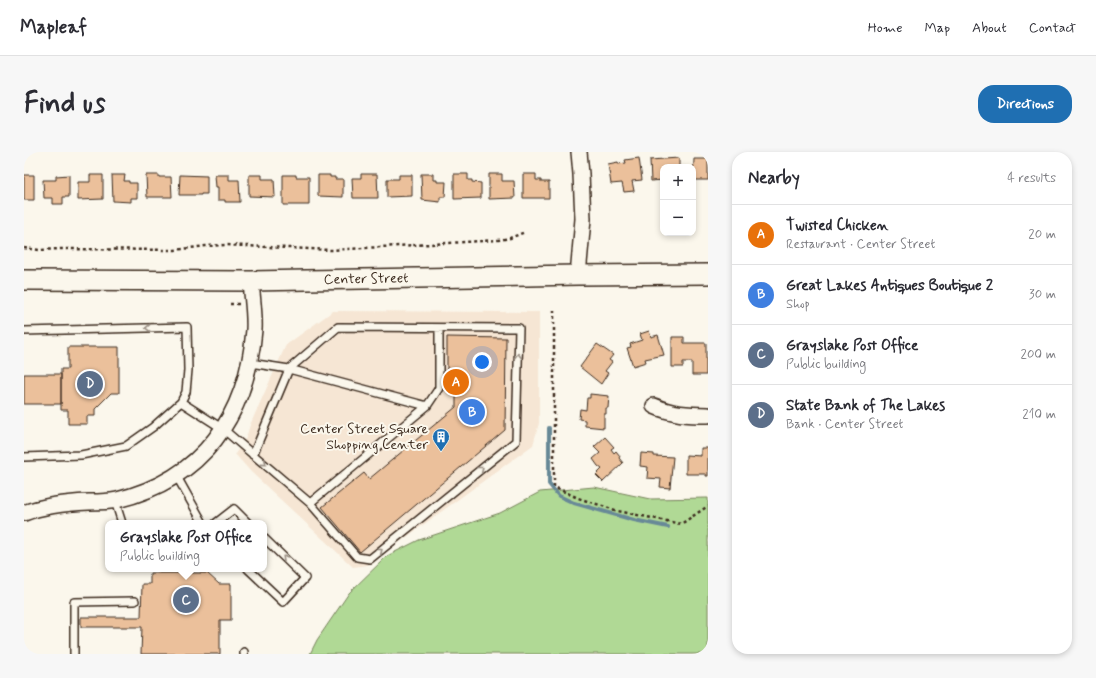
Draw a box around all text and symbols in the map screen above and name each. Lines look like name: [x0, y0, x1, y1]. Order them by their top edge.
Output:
text: Mapleaf: [20, 15, 87, 40]
text: Home: [868, 19, 902, 37]
text: Map: [924, 19, 950, 37]
text: About: [972, 19, 1007, 37]
text: Contact: [1029, 19, 1076, 37]
button: Directions: [978, 85, 1072, 123]
text: Find us: [24, 86, 105, 123]
map controls: [660, 164, 696, 236]
button: +: [660, 164, 696, 200]
text: Nearby: [748, 167, 800, 189]
text: 4 results: [1007, 170, 1056, 187]
button: −: [660, 200, 696, 236]
text: Twisted Chicken: [786, 216, 889, 236]
text: A: [757, 226, 765, 243]
text: 20 m: [1028, 226, 1056, 243]
text: Restaurant · Center Street: [786, 236, 935, 253]
street label: Center Street: [323, 269, 409, 289]
text: Great Lakes Antiques Boutique 2: [786, 276, 993, 296]
text: B: [757, 286, 765, 303]
text: 30 m: [1029, 286, 1056, 303]
text: Shop: [786, 296, 810, 313]
one-way arrow: [145, 324, 151, 332]
text: Grayslake Post Office: [786, 336, 918, 356]
text: C: [756, 346, 766, 363]
text: 200 m: [1021, 346, 1056, 363]
your location: [472, 352, 492, 372]
one-way arrow: [514, 353, 522, 359]
text: Public building: [786, 356, 866, 373]
pin: A: [443, 367, 469, 397]
pin: D: [77, 369, 103, 399]
text: State Bank of The Lakes: [786, 396, 945, 416]
pin: B: [459, 397, 485, 427]
text: D: [757, 406, 765, 423]
text: 210 m: [1022, 406, 1056, 423]
text: Bank · Center Street: [786, 416, 903, 433]
place label: Center Street Square Shopping Center: [300, 420, 428, 454]
building icon: Center Street Square Shopping Center: [431, 427, 451, 452]
one-way arrow: [259, 459, 266, 466]
one-way arrow: [476, 467, 484, 474]
popup: [105, 520, 267, 572]
text: Grayslake Post Office: [120, 528, 252, 548]
text: Public building: [120, 548, 200, 565]
one-way arrow: [375, 548, 382, 555]
one-way arrow: [282, 555, 290, 563]
pin: C: [173, 585, 199, 615]

